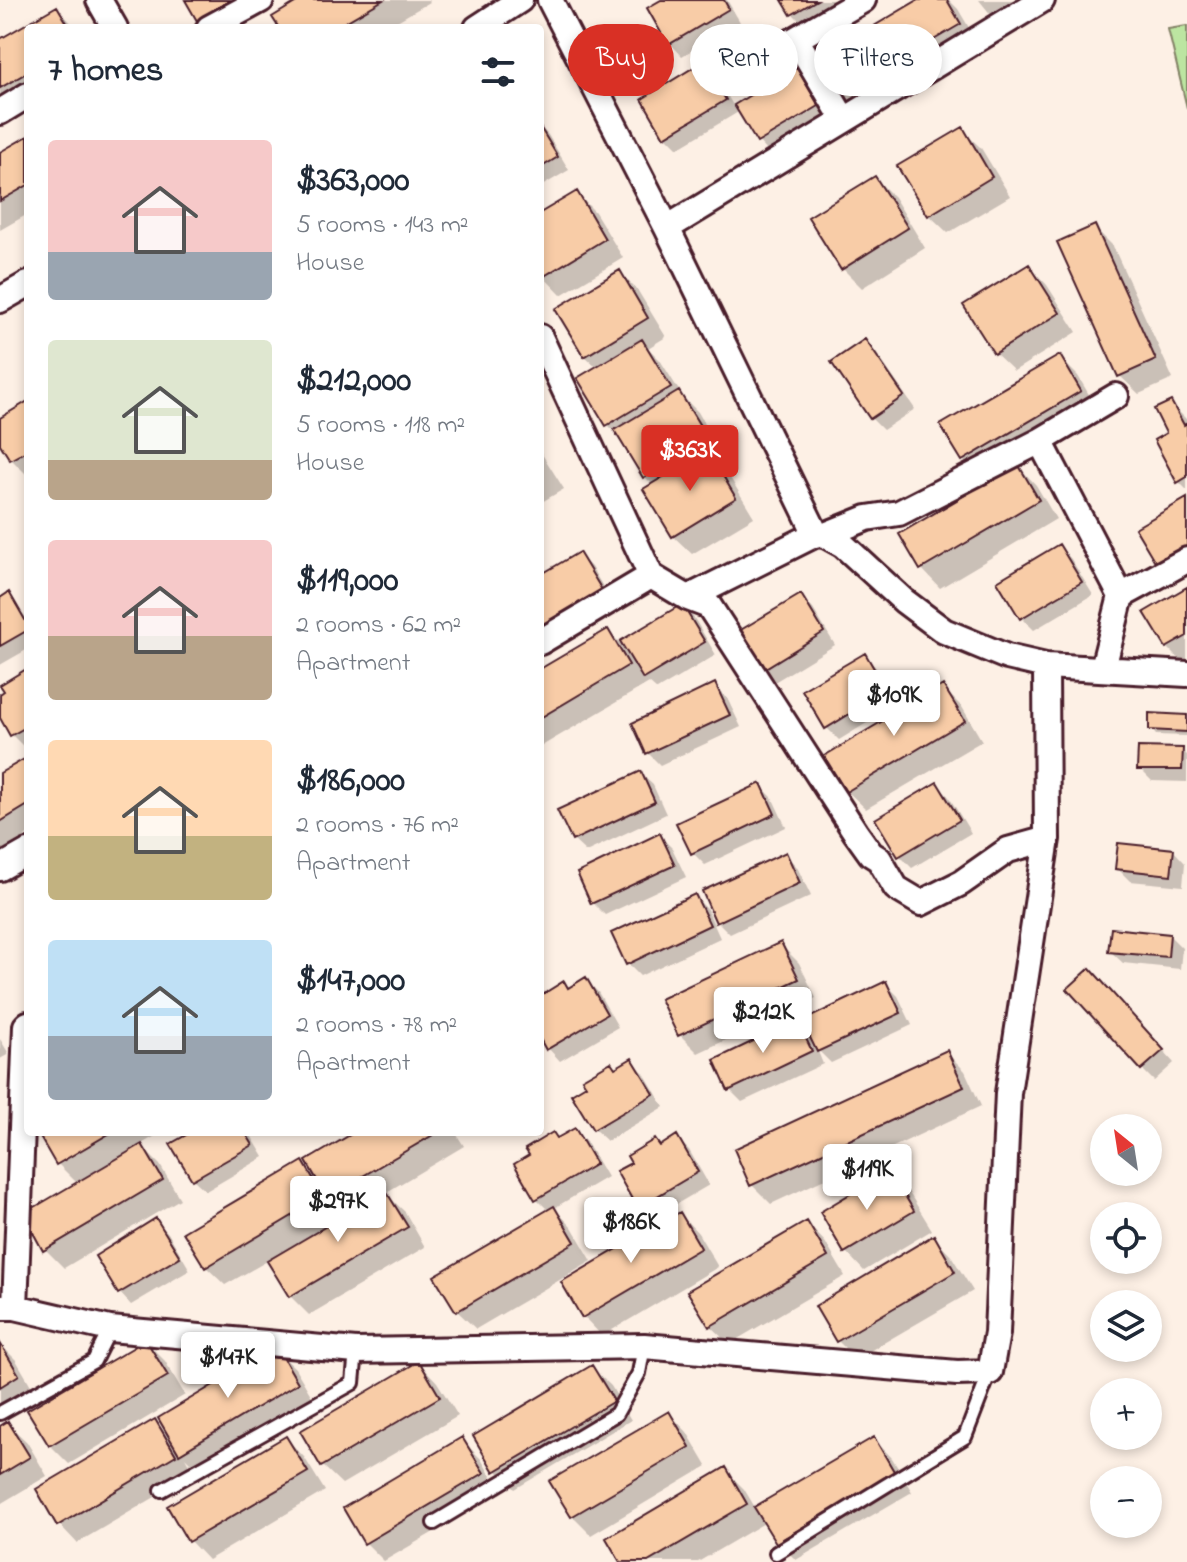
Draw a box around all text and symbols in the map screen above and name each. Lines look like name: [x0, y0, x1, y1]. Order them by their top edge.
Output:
chip: Buy: [568, 24, 674, 96]
chip: Rent: [690, 24, 798, 96]
chip: Filters: [814, 24, 942, 96]
text: 7 homes: [48, 47, 163, 97]
icon: filters: [476, 50, 520, 94]
text: $363,000: [296, 157, 410, 207]
icon: home: [112, 172, 208, 268]
text: 5 rooms · 143 m²: [296, 207, 469, 245]
text: House: [296, 245, 364, 283]
text: $212,000: [296, 357, 411, 407]
icon: home: [112, 372, 208, 468]
text: 5 rooms · 118 m²: [296, 407, 465, 445]
pin: $363K: [634, 425, 746, 493]
text: $363K: [659, 432, 721, 470]
text: House: [296, 445, 364, 483]
text: $119,000: [296, 557, 398, 607]
icon: home: [112, 572, 208, 668]
text: 2 rooms · 62 m²: [296, 607, 461, 645]
text: Apartment: [296, 645, 410, 683]
pin: $109K: [838, 670, 950, 738]
text: $109K: [866, 677, 922, 715]
text: $186,000: [296, 757, 405, 807]
icon: home: [112, 772, 208, 868]
text: 2 rooms · 76 m²: [296, 807, 459, 845]
text: Apartment: [296, 845, 410, 883]
text: $147,000: [296, 957, 405, 1007]
icon: home: [112, 972, 208, 1068]
pin: $212K: [707, 987, 819, 1055]
text: $212K: [732, 994, 794, 1032]
text: 2 rooms · 78 m²: [296, 1007, 457, 1045]
text: Apartment: [296, 1045, 410, 1083]
north arrow: [1090, 1114, 1162, 1186]
map controls: [1090, 1114, 1162, 1538]
pin: $119K: [811, 1144, 923, 1212]
text: $119K: [841, 1151, 893, 1189]
pin: $297K: [282, 1176, 394, 1244]
text: $297K: [308, 1183, 368, 1221]
pin: $186K: [575, 1197, 687, 1265]
button: locate: [1090, 1202, 1162, 1274]
text: $186K: [602, 1204, 660, 1242]
button: layers: [1090, 1290, 1162, 1362]
pin: $147K: [172, 1332, 284, 1400]
text: $147K: [199, 1339, 257, 1377]
button: +: [1090, 1378, 1162, 1450]
button: −: [1090, 1466, 1162, 1538]

